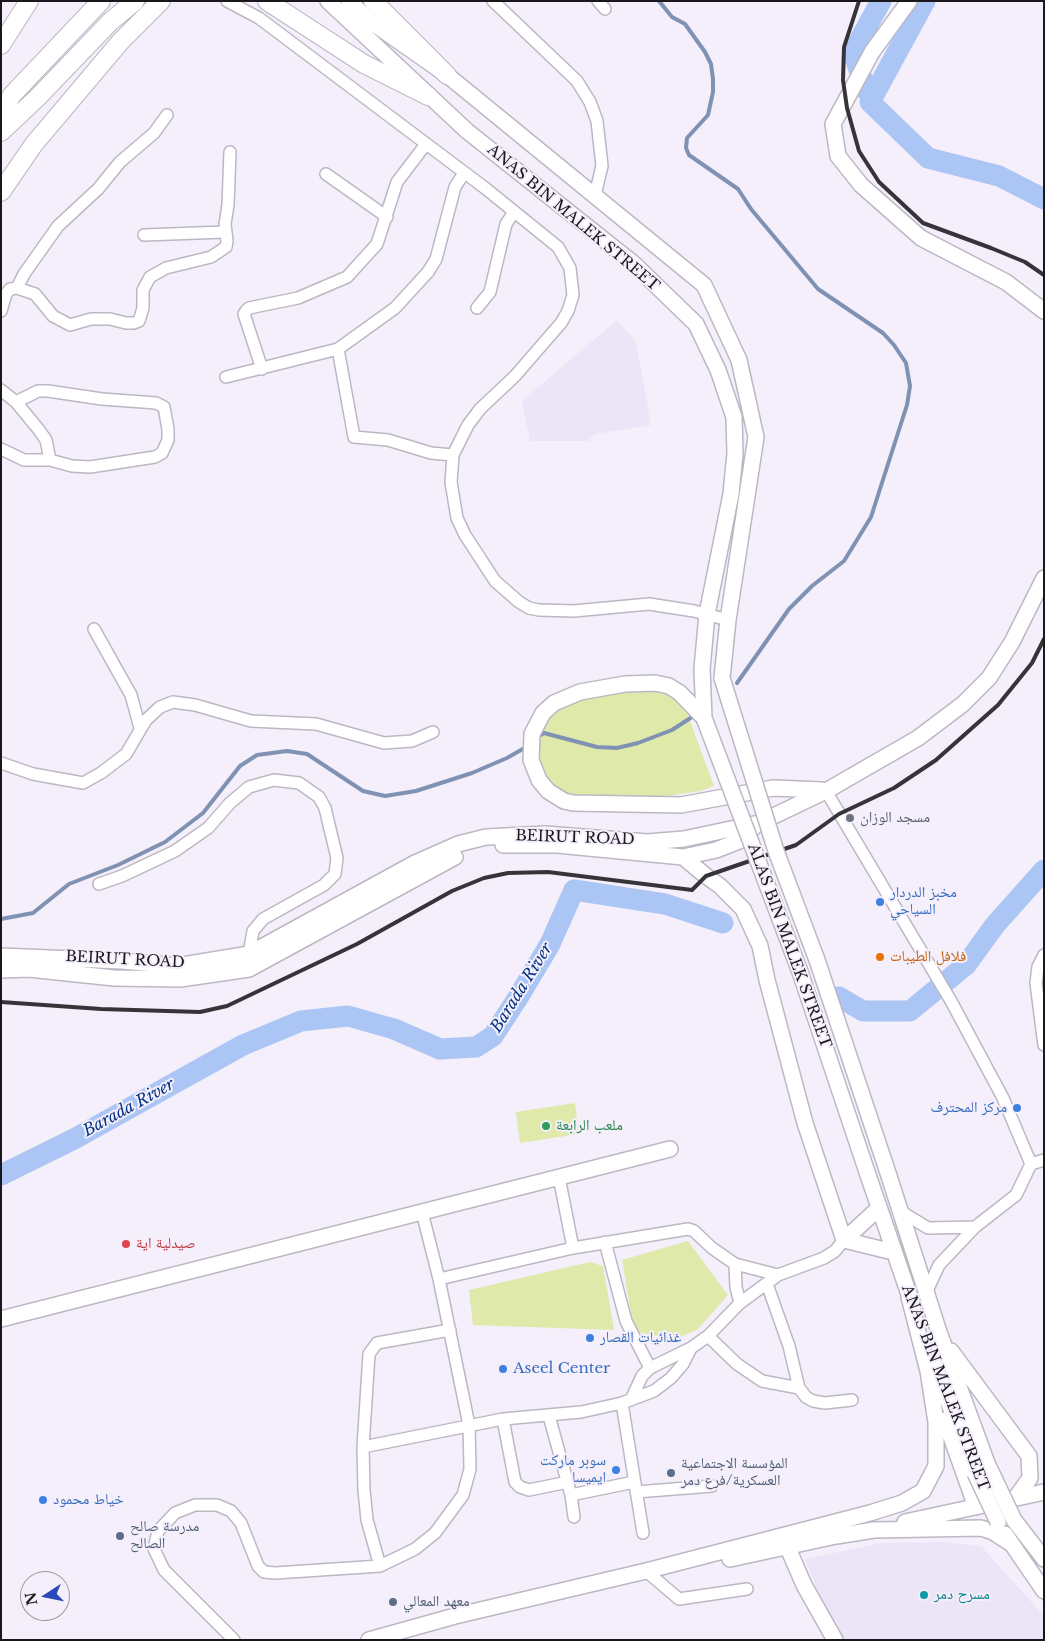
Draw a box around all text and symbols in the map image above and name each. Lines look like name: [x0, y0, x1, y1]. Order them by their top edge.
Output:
street label: ANAS BIN MALEK STREET: [483, 141, 663, 295]
place label: مسجد الوزان: [860, 809, 930, 827]
marker: مسجد الوزان: [844, 812, 856, 824]
street label: BEIRUT ROAD: [515, 827, 635, 849]
street label: ALAS BIN MALEK STREET: [744, 841, 834, 1051]
place label: مخبز الدردار السياحي: [890, 884, 957, 919]
marker: مخبز الدردار السياحي: [874, 896, 886, 908]
water label: Barada River: [487, 940, 557, 1036]
street label: BEIRUT ROAD: [65, 948, 185, 972]
place label: فلافل الطيبات: [890, 948, 966, 966]
marker: فلافل الطيبات: [874, 951, 886, 963]
water label: Barada River: [80, 1075, 178, 1141]
place label: مركز المحترف: [930, 1099, 1007, 1117]
marker: مركز المحترف: [1011, 1102, 1023, 1114]
place label: ملعب الرابعة: [556, 1117, 623, 1135]
marker: ملعب الرابعة: [540, 1120, 552, 1132]
place label: صيدلية اية: [136, 1235, 195, 1253]
marker: صيدلية اية: [120, 1238, 132, 1250]
street label: ANAS BIN MALEK STREET: [897, 1283, 993, 1493]
place label: غذائيات القصار: [600, 1329, 681, 1347]
marker: غذائيات القصار: [584, 1332, 596, 1344]
place label: Aseel Center: [513, 1360, 610, 1378]
marker: Aseel Center: [497, 1363, 509, 1375]
place label: سوبر ماركت ايميسا: [540, 1452, 606, 1487]
place label: المؤسسة الاجتماعية العسكرية/فرع دمر: [681, 1455, 788, 1490]
marker: سوبر ماركت ايميسا: [610, 1464, 622, 1476]
marker: المؤسسة الاجتماعية العسكرية/فرع دمر: [665, 1467, 677, 1479]
place label: خياط محمود: [53, 1491, 124, 1509]
marker: خياط محمود: [37, 1494, 49, 1506]
place label: مدرسة صالح الصالح: [130, 1518, 199, 1553]
marker: مدرسة صالح الصالح: [114, 1530, 126, 1542]
north arrow: [20, 1571, 70, 1621]
place label: مسرح دمر: [934, 1586, 990, 1604]
marker: مسرح دمر: [918, 1589, 930, 1601]
text: N: [21, 1590, 41, 1607]
place label: معهد المعالي: [403, 1593, 470, 1611]
marker: معهد المعالي: [387, 1596, 399, 1608]

